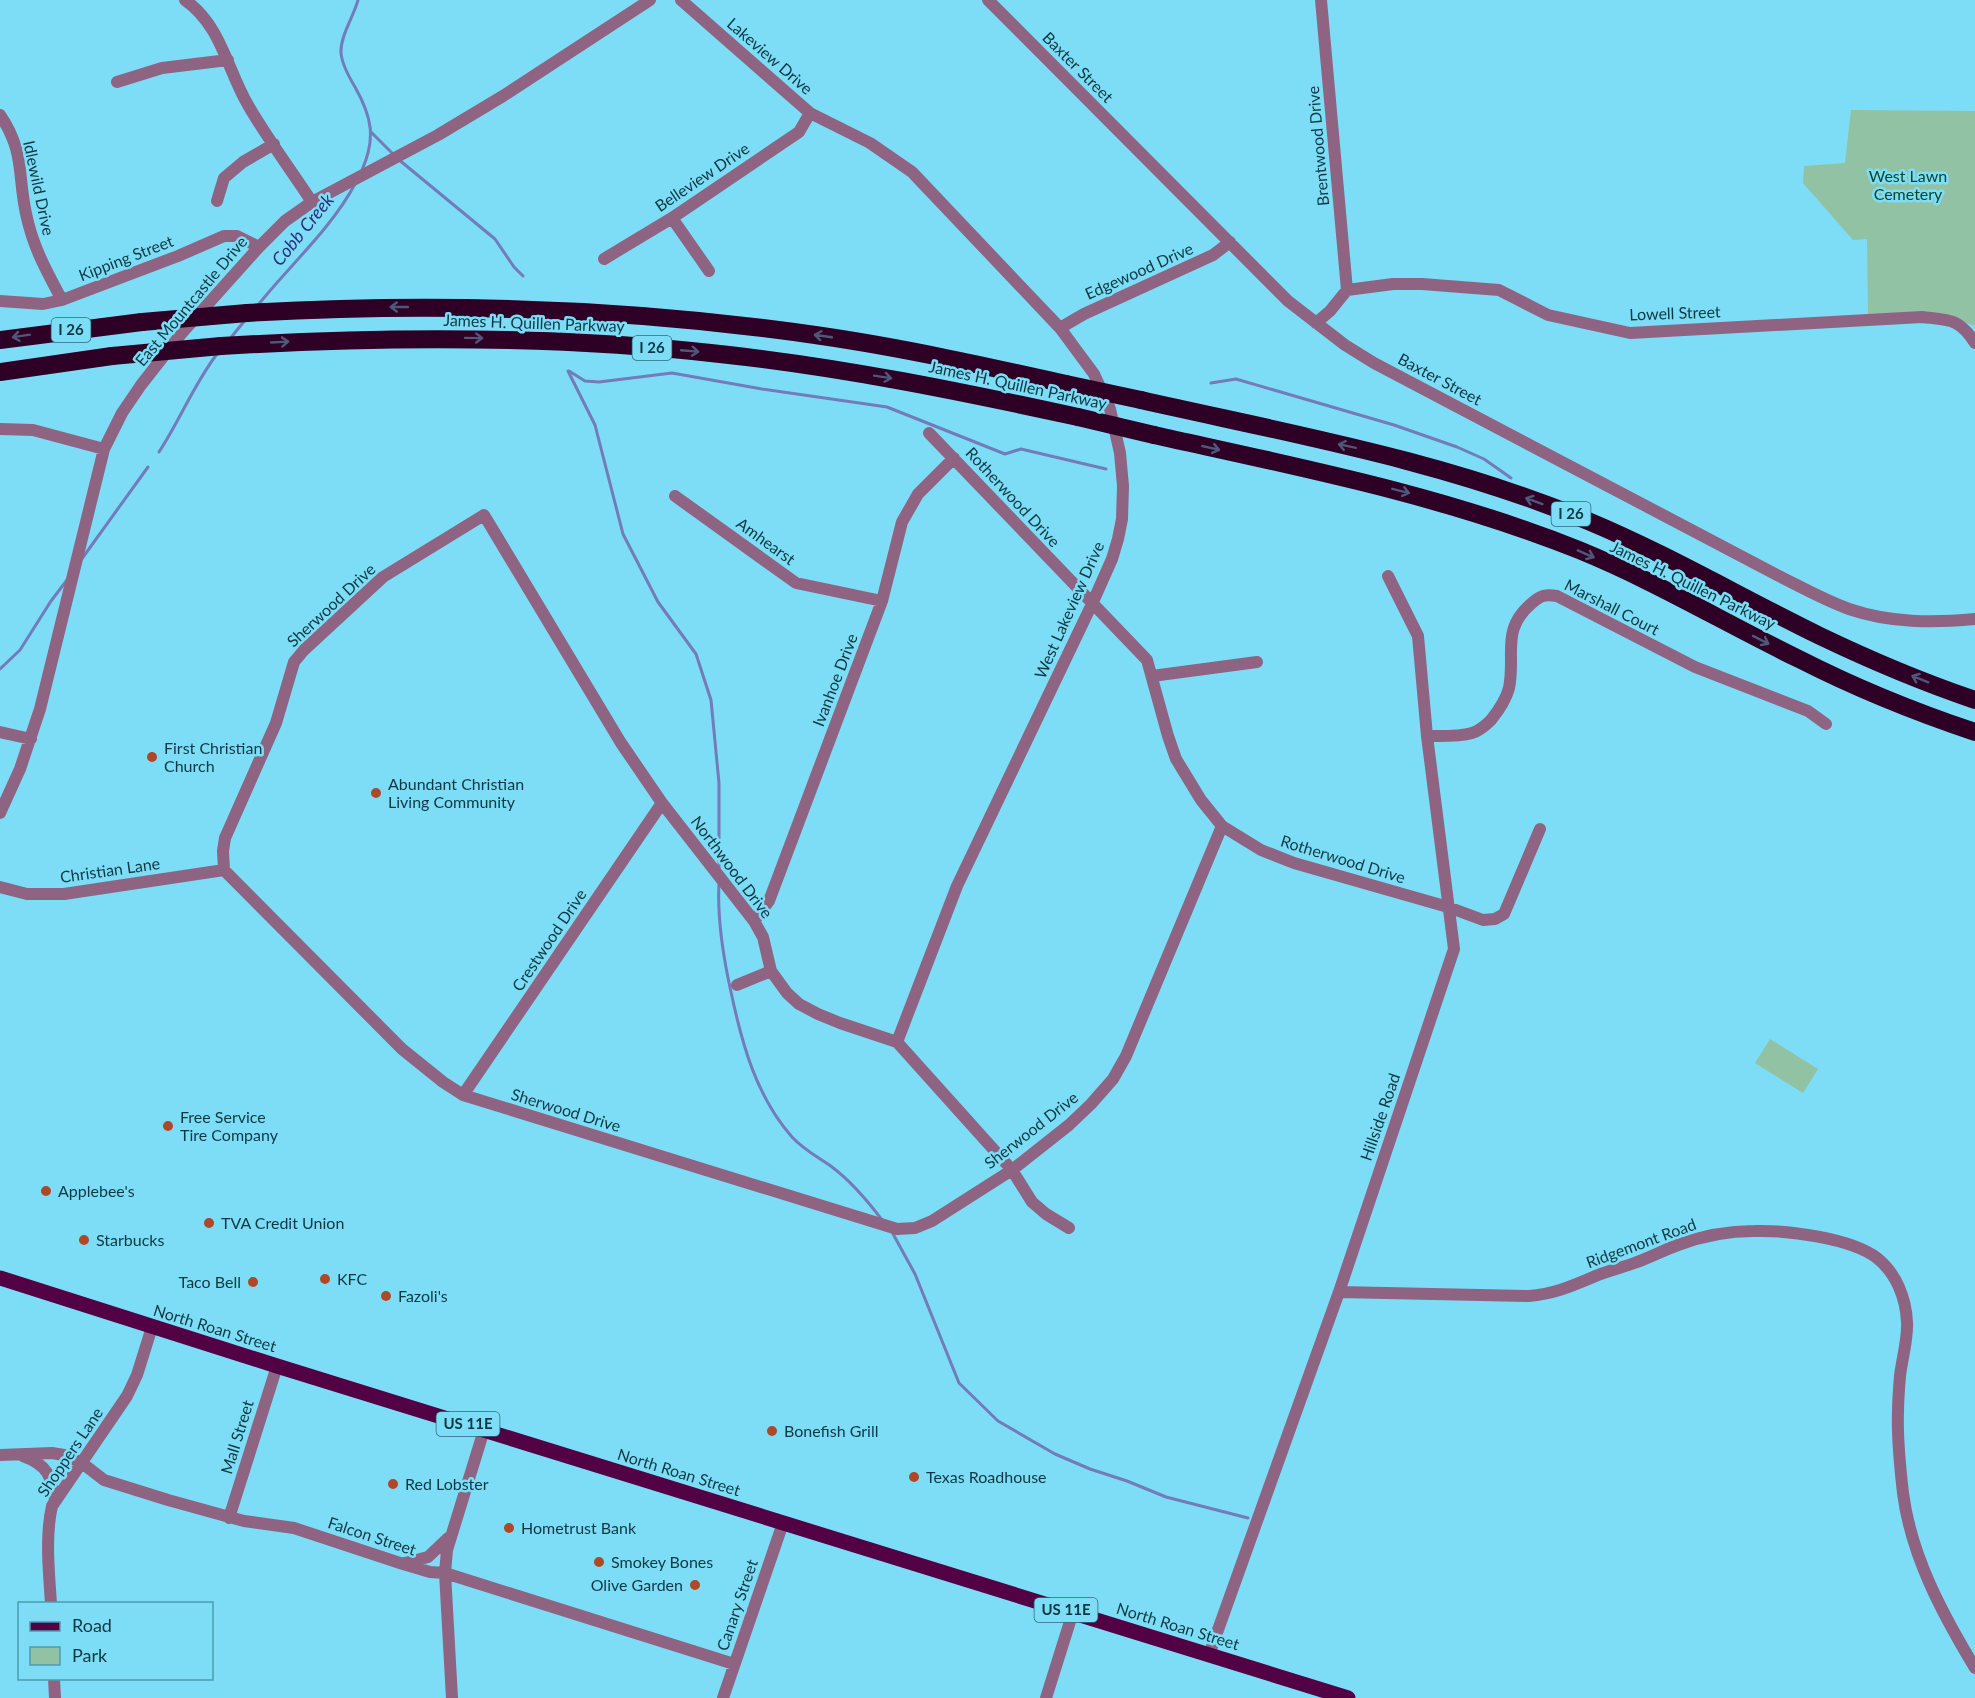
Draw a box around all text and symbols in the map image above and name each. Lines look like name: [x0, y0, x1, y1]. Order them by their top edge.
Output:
street label: Lakeview Drive: [724, 13, 817, 98]
street label: Baxter Street: [1039, 27, 1118, 106]
street label: Brentwood Drive: [1303, 85, 1332, 207]
street label: Belleview Drive: [651, 138, 752, 215]
street label: Idlewild Drive: [20, 139, 59, 237]
park label: West Lawn Cemetery: [1869, 166, 1947, 203]
water label: Cobb Creek: [267, 189, 338, 270]
street label: Kipping Street: [76, 231, 176, 284]
street label: East Mountcastle Drive: [131, 232, 251, 369]
street label: Edgewood Drive: [1082, 238, 1196, 303]
one-way arrow: [389, 301, 409, 313]
street label: Lowell Street: [1629, 301, 1721, 324]
street label: James H. Quillen Parkway: [443, 310, 626, 335]
road number: I 26: [52, 318, 90, 342]
one-way arrow: [12, 331, 32, 342]
one-way arrow: [814, 331, 834, 342]
one-way arrow: [464, 332, 484, 344]
one-way arrow: [269, 336, 289, 347]
road number: I 26: [632, 336, 672, 360]
one-way arrow: [680, 346, 699, 357]
street label: Baxter Street: [1395, 349, 1486, 409]
street label: James H. Quillen Parkway: [927, 356, 1109, 413]
one-way arrow: [873, 372, 893, 383]
one-way arrow: [1338, 440, 1357, 451]
one-way arrow: [1202, 442, 1221, 454]
street label: Rotherwood Drive: [962, 443, 1064, 550]
one-way arrow: [1392, 486, 1411, 498]
one-way arrow: [1525, 494, 1544, 505]
road number: I 26: [1552, 502, 1590, 526]
street label: Amhearst: [733, 513, 799, 568]
street label: James H. Quillen Parkway: [1608, 536, 1780, 633]
street label: West Lakeview Drive: [1030, 538, 1107, 681]
one-way arrow: [1577, 549, 1595, 560]
street label: Sherwood Drive: [283, 559, 379, 650]
street label: Marshall Court: [1562, 575, 1663, 639]
street label: Ivanhoe Drive: [808, 631, 861, 729]
one-way arrow: [1751, 635, 1769, 646]
one-way arrow: [1911, 673, 1930, 684]
place label: First Christian Church: [164, 738, 262, 775]
marker: First Christian Church: [145, 750, 159, 764]
place label: Abundant Christian Living Community: [388, 774, 524, 811]
marker: Abundant Christian Living Community: [369, 786, 383, 800]
street label: Northwood Drive: [688, 812, 777, 922]
street label: Rotherwood Drive: [1279, 831, 1408, 886]
street label: Christian Lane: [59, 853, 161, 886]
street label: Crestwood Drive: [507, 885, 590, 994]
street label: Hillside Road: [1356, 1071, 1403, 1163]
street label: Sherwood Drive: [509, 1084, 623, 1135]
street label: Sherwood Drive: [980, 1087, 1081, 1172]
place label: Free Service Tire Company: [180, 1107, 279, 1144]
marker: Free Service Tire Company: [161, 1119, 175, 1133]
place label: Applebee's: [58, 1181, 135, 1200]
marker: Applebee's: [39, 1184, 53, 1198]
place label: TVA Credit Union: [221, 1213, 344, 1232]
street label: Ridgemont Road: [1583, 1214, 1698, 1271]
marker: TVA Credit Union: [202, 1216, 216, 1230]
place label: Starbucks: [96, 1230, 164, 1249]
marker: Starbucks: [77, 1233, 91, 1247]
place label: KFC: [337, 1269, 368, 1288]
place label: Taco Bell: [179, 1272, 241, 1291]
marker: KFC: [318, 1272, 332, 1286]
marker: Taco Bell: [246, 1275, 260, 1289]
place label: Fazoli's: [398, 1286, 448, 1305]
marker: Fazoli's: [379, 1289, 393, 1303]
street label: North Roan Street: [151, 1300, 279, 1355]
street label: Mall Street: [216, 1397, 257, 1476]
street label: Shoppers Lane: [33, 1404, 106, 1500]
road number: US 11E: [436, 1412, 500, 1436]
place label: Bonefish Grill: [784, 1421, 878, 1440]
marker: Bonefish Grill: [765, 1424, 779, 1438]
street label: North Roan Street: [615, 1444, 743, 1499]
place label: Texas Roadhouse: [926, 1467, 1047, 1486]
marker: Texas Roadhouse: [907, 1470, 921, 1484]
place label: Red Lobster: [405, 1474, 489, 1493]
marker: Red Lobster: [386, 1477, 400, 1491]
street label: Falcon Street: [326, 1512, 419, 1559]
place label: Hometrust Bank: [521, 1518, 637, 1537]
marker: Hometrust Bank: [502, 1521, 516, 1535]
place label: Smokey Bones: [611, 1552, 713, 1571]
marker: Smokey Bones: [592, 1555, 606, 1569]
street label: Canary Street: [712, 1556, 761, 1653]
place label: Olive Garden: [591, 1575, 683, 1594]
marker: Olive Garden: [688, 1578, 702, 1592]
road number: US 11E: [1034, 1598, 1098, 1622]
street label: North Roan Street: [1114, 1598, 1242, 1653]
legend: [18, 1602, 213, 1680]
text: Road: [72, 1614, 112, 1636]
text: Park: [72, 1644, 108, 1666]

